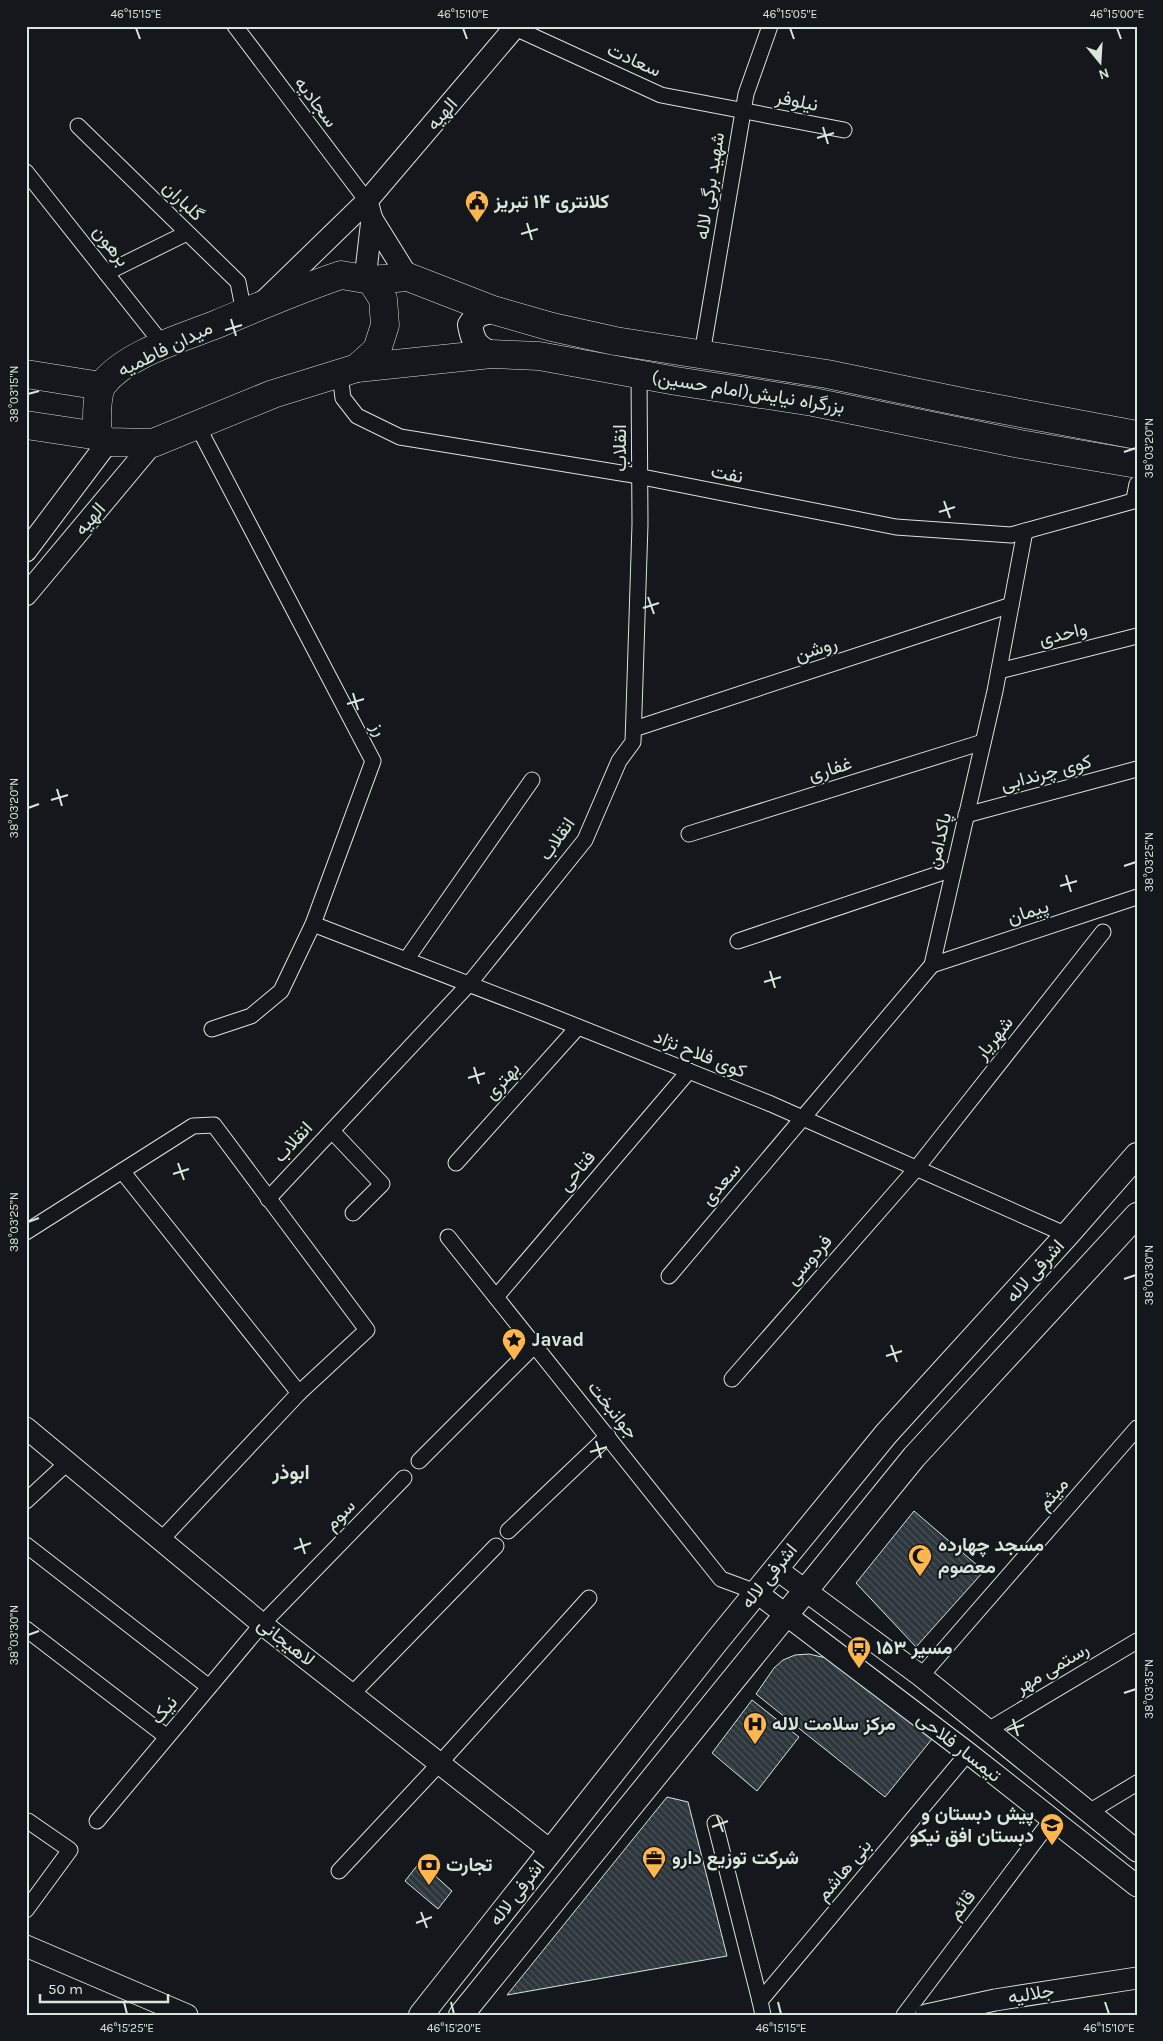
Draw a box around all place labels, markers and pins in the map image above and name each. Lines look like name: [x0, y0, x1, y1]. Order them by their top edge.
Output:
public building icon: کلانتری ۱۴ تبریز: [464, 189, 490, 223]
place label: کلانتری ۱۴ تبریز: [493, 191, 609, 214]
place icon: Javad: [501, 1327, 527, 1361]
place label: Javad: [532, 1329, 584, 1351]
place label: مسجد چهارده معصوم: [938, 1534, 1044, 1579]
mosque icon: مسجد چهارده معصوم: [907, 1543, 933, 1577]
bus stop icon: مسیر ۱۵۳: [846, 1635, 872, 1669]
place label: مسیر ۱۵۳: [876, 1637, 953, 1660]
hospital icon: مرکز سلامت لاله: [742, 1711, 768, 1745]
place label: مرکز سلامت لاله: [772, 1713, 896, 1736]
place label: پیش دبستان و دبستان افق نیکو: [910, 1803, 1034, 1848]
school or university icon: پیش دبستان و دبستان افق نیکو: [1039, 1812, 1065, 1846]
office icon: شرکت توزیع دارو: [641, 1845, 667, 1879]
place label: شرکت توزیع دارو: [672, 1847, 799, 1871]
bank icon: تجارت: [416, 1852, 442, 1886]
place label: تجارت: [446, 1854, 493, 1877]

